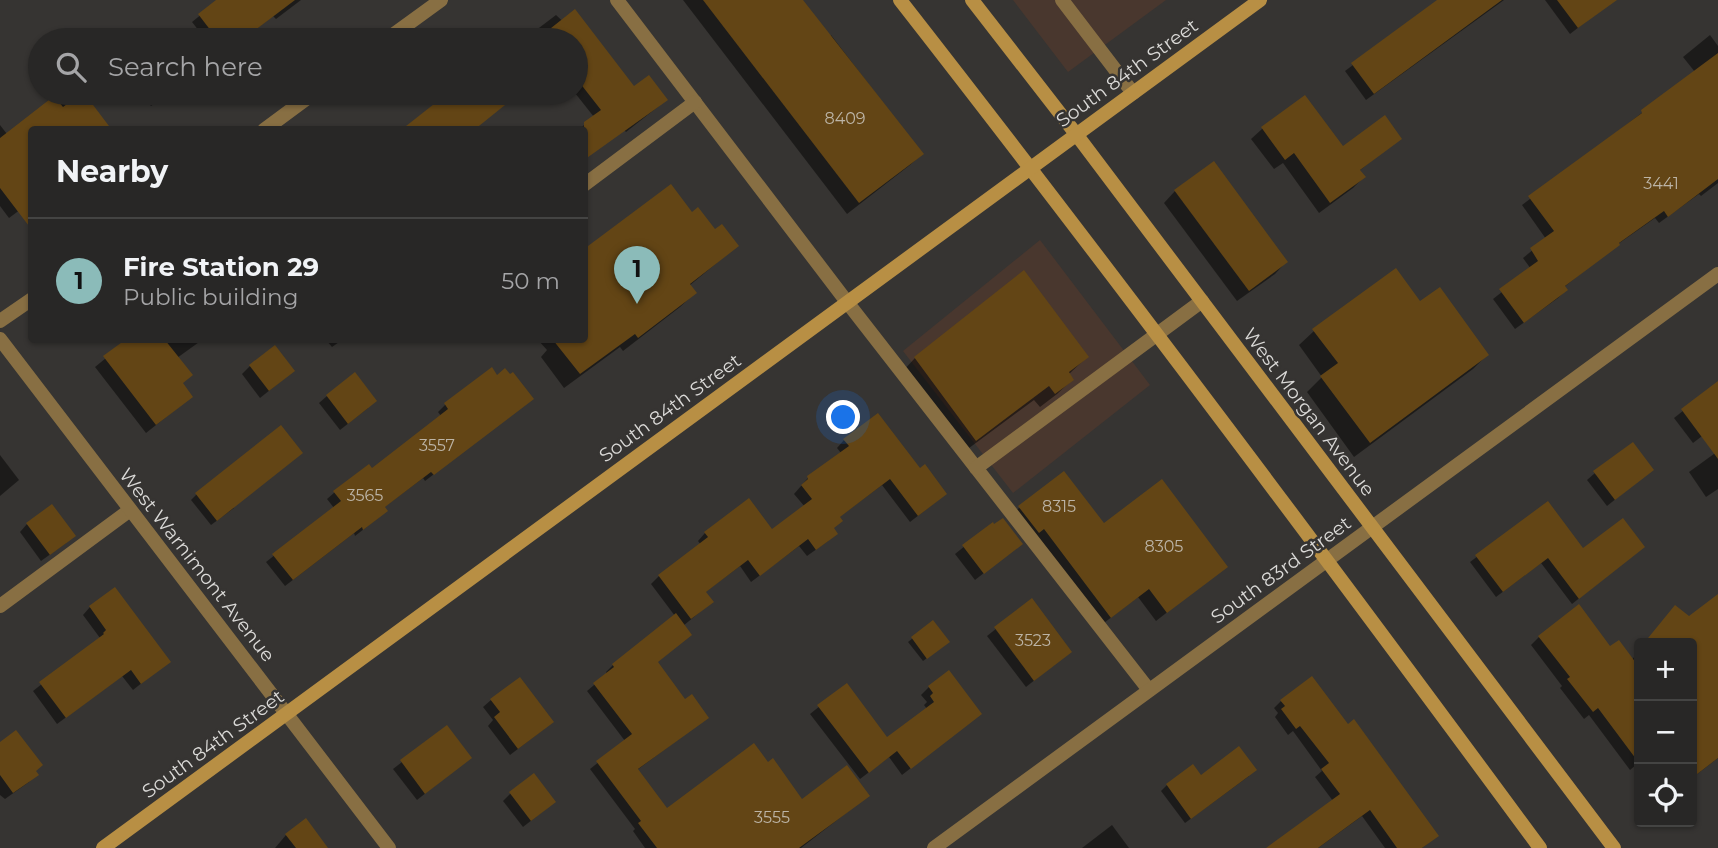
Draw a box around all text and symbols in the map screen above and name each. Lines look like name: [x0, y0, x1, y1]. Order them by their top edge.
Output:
street label: South 84th Street: [1052, 14, 1203, 132]
search box: [28, 28, 588, 105]
icon: search: [52, 48, 90, 86]
text: Search here: [108, 51, 263, 83]
house number: 8409: [824, 109, 866, 128]
text: Nearby: [56, 153, 168, 190]
house number: 3441: [1643, 174, 1679, 193]
pin: 1: [614, 246, 660, 304]
text: Fire Station 29: [123, 251, 319, 283]
text: 1: [74, 267, 84, 295]
text: 50 m: [501, 267, 560, 295]
text: Public building: [123, 283, 298, 311]
street label: West Morgan Avenue: [1238, 323, 1380, 501]
street label: South 84th Street: [595, 349, 746, 467]
your location: [826, 400, 860, 434]
house number: 3557: [419, 436, 455, 455]
street label: West Warnimont Avenue: [114, 464, 280, 666]
house number: 3565: [347, 486, 383, 505]
house number: 8315: [1042, 497, 1076, 516]
street label: South 83rd Street: [1207, 511, 1356, 629]
house number: 8305: [1145, 537, 1183, 556]
house number: 3523: [1015, 631, 1051, 650]
map controls: [1634, 638, 1697, 827]
button: +: [1634, 638, 1697, 701]
street label: South 84th Street: [138, 685, 289, 803]
button: −: [1634, 701, 1697, 764]
button: locate: [1634, 764, 1697, 827]
house number: 3555: [754, 808, 790, 827]

